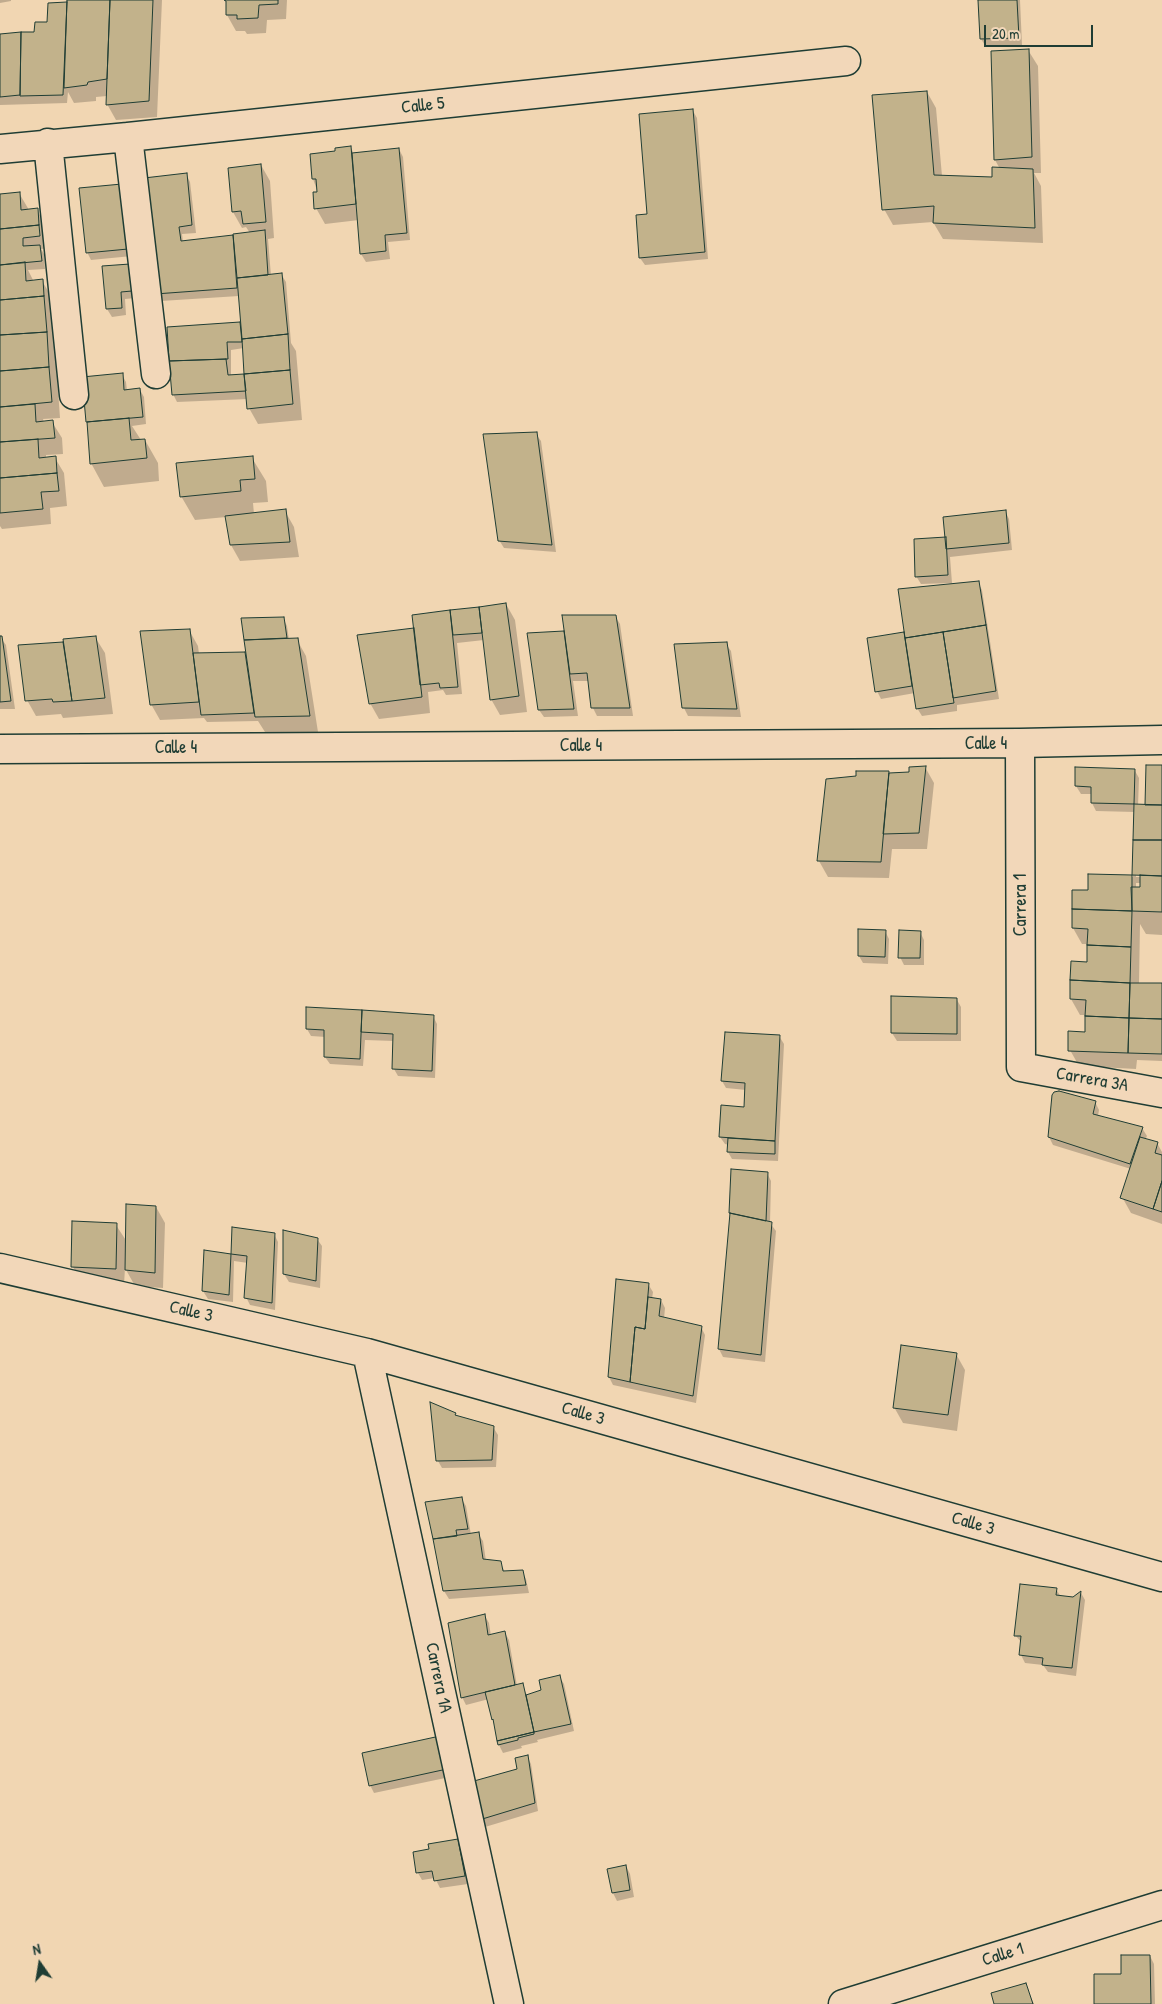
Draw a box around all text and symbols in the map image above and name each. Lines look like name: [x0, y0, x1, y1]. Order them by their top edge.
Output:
scale bar: [987, 15, 1096, 47]
text: 20 m: [992, 23, 1019, 44]
street label: Calle 5: [400, 93, 446, 119]
street label: Calle 4: [965, 733, 1007, 755]
street label: Calle 4: [560, 735, 602, 757]
street label: Calle 4: [155, 737, 197, 759]
street label: Carrera 1: [1010, 874, 1032, 936]
street label: Carrera 3A: [1054, 1063, 1130, 1097]
street label: Calle 3: [167, 1297, 215, 1327]
street label: Calle 3: [559, 1398, 607, 1430]
street label: Calle 3: [949, 1508, 997, 1540]
street label: Carrera 1A: [420, 1641, 456, 1715]
street label: Calle 1: [980, 1938, 1026, 1972]
north arrow: [15, 1939, 65, 1989]
text: N: [31, 1939, 42, 1959]

